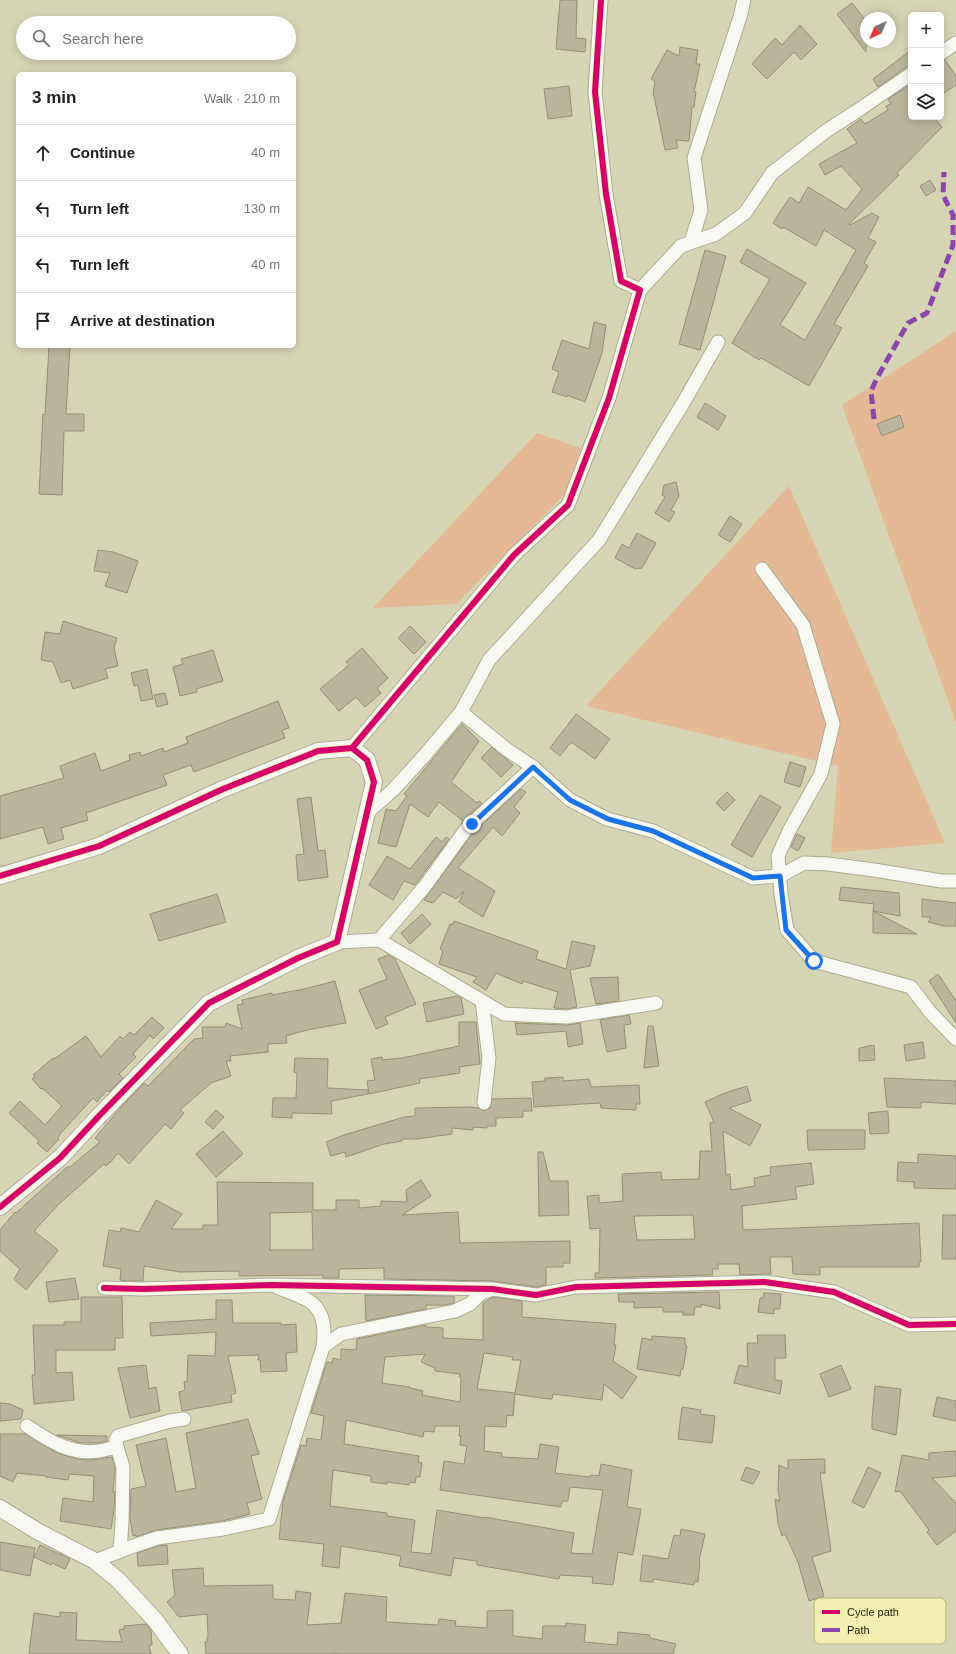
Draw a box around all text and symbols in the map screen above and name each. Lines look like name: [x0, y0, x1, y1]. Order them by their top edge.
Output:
north arrow: [860, 12, 896, 48]
map controls: [908, 12, 944, 120]
button: +: [908, 12, 944, 48]
search box: [16, 16, 296, 60]
icon: search: [30, 27, 52, 49]
text: Search here: [62, 30, 144, 47]
button: −: [908, 48, 944, 84]
button: layers: [908, 84, 944, 120]
text: 3 min: [32, 88, 76, 107]
text: Walk · 210 m: [204, 91, 280, 106]
icon: ahead: [32, 142, 54, 164]
text: Continue: [70, 144, 135, 161]
text: 40 m: [251, 145, 280, 160]
icon: left: [32, 198, 54, 220]
text: Turn left: [70, 200, 129, 217]
text: 130 m: [244, 201, 280, 216]
icon: left: [32, 254, 54, 276]
text: Turn left: [70, 256, 129, 273]
text: 40 m: [251, 257, 280, 272]
icon: arrive: [32, 310, 54, 332]
text: Arrive at destination: [70, 312, 215, 329]
route end: [463, 815, 481, 833]
route start: [805, 952, 823, 970]
legend: [814, 1598, 946, 1644]
text: Cycle path: [847, 1606, 899, 1618]
text: Path: [847, 1624, 870, 1636]

